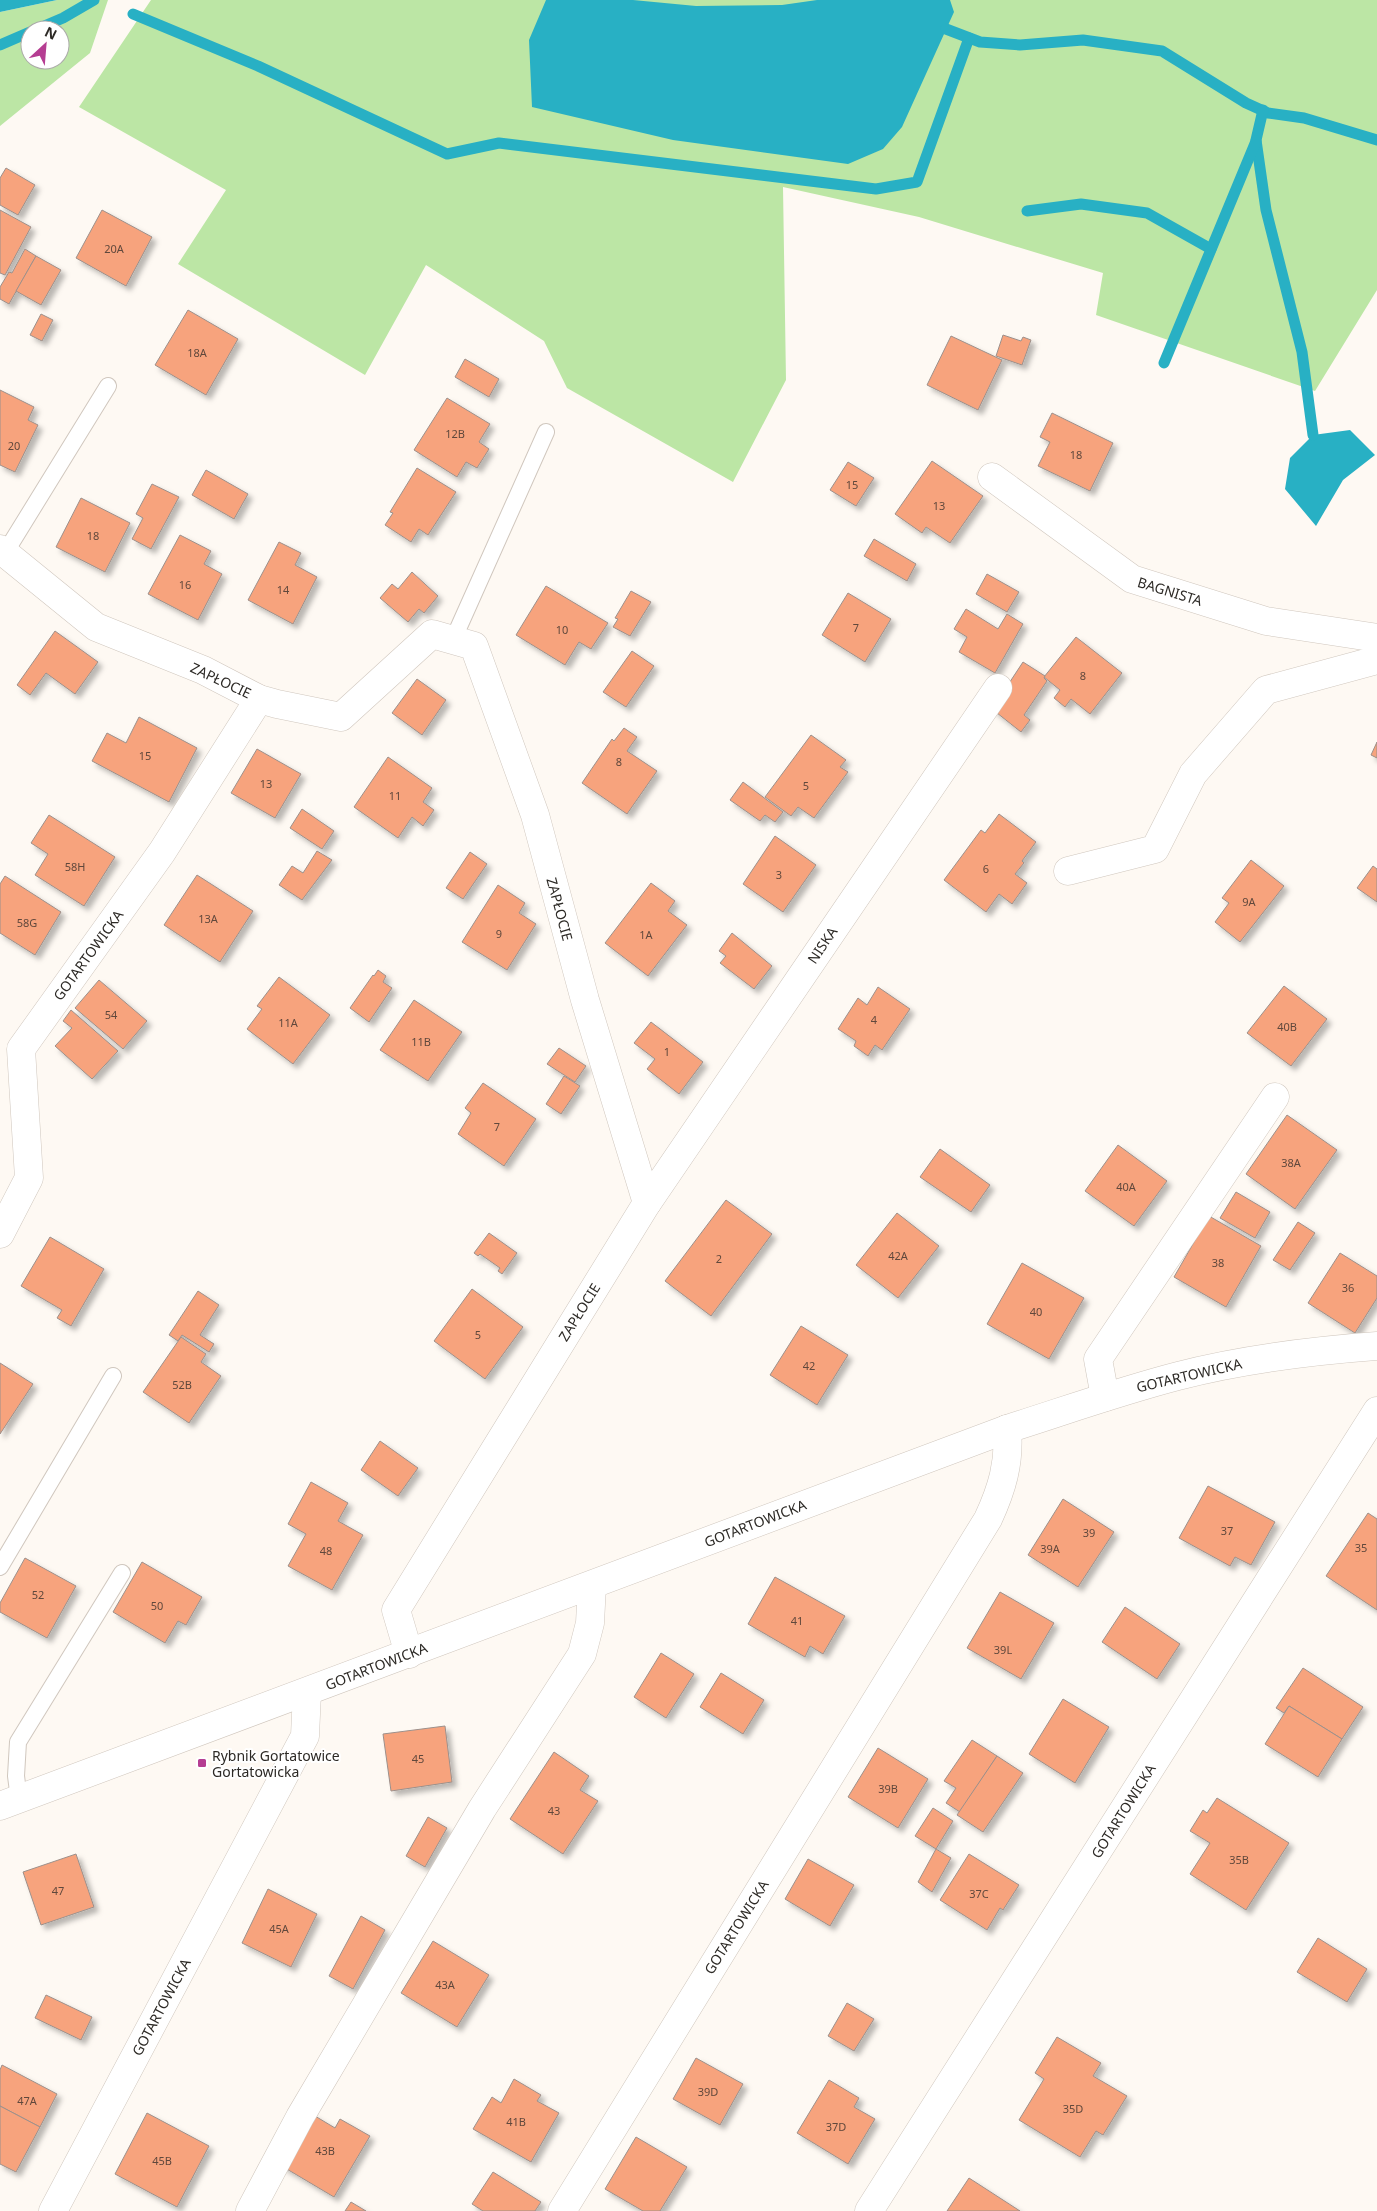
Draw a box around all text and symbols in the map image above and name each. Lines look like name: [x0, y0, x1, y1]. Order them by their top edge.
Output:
north arrow: [20, 20, 70, 70]
text: N: [42, 22, 60, 44]
house number: 20A: [104, 241, 125, 256]
house number: 18A: [187, 345, 208, 360]
house number: 12B: [445, 426, 465, 441]
house number: 20: [8, 438, 20, 453]
house number: 18: [1070, 447, 1082, 462]
house number: 15: [846, 477, 858, 492]
house number: 13: [933, 498, 945, 513]
house number: 18: [87, 528, 99, 543]
street label: BAGNISTA: [1135, 572, 1205, 610]
house number: 16: [179, 577, 191, 592]
house number: 14: [277, 582, 290, 597]
house number: 7: [853, 620, 859, 635]
house number: 10: [556, 622, 568, 637]
street label: ZAPŁOCIE: [188, 658, 254, 702]
house number: 8: [1080, 668, 1086, 683]
house number: 15: [139, 748, 151, 763]
house number: 8: [616, 754, 622, 769]
house number: 13: [260, 776, 272, 791]
house number: 5: [803, 778, 809, 793]
house number: 11: [389, 788, 401, 803]
house number: 58H: [65, 859, 85, 874]
house number: 6: [983, 861, 989, 876]
house number: 3: [776, 867, 782, 882]
street label: ZAPŁOCIE: [542, 875, 578, 943]
house number: 9A: [1242, 894, 1257, 909]
street label: GOTARTOWICKA: [49, 906, 127, 1004]
house number: 13A: [198, 911, 219, 926]
house number: 58G: [17, 915, 37, 930]
street label: NISKA: [803, 923, 841, 967]
house number: 9: [496, 926, 502, 941]
house number: 1A: [639, 927, 654, 942]
house number: 54: [105, 1007, 118, 1022]
house number: 4: [871, 1012, 878, 1027]
house number: 11A: [278, 1015, 299, 1030]
house number: 40B: [1277, 1019, 1297, 1034]
house number: 11B: [411, 1034, 431, 1049]
house number: 1: [664, 1044, 670, 1059]
house number: 7: [494, 1119, 500, 1134]
house number: 38A: [1281, 1155, 1302, 1170]
house number: 40A: [1116, 1179, 1137, 1194]
house number: 42A: [888, 1248, 909, 1263]
house number: 2: [716, 1251, 722, 1266]
house number: 38: [1212, 1255, 1224, 1270]
street label: ZAPŁOCIE: [554, 1279, 604, 1345]
house number: 36: [1342, 1280, 1354, 1295]
house number: 40: [1030, 1304, 1042, 1319]
house number: 5: [475, 1327, 481, 1342]
street label: GOTARTOWICKA: [1134, 1354, 1244, 1396]
house number: 42: [803, 1358, 815, 1373]
house number: 52B: [172, 1377, 192, 1392]
street label: GOTARTOWICKA: [701, 1495, 809, 1551]
house number: 37: [1221, 1523, 1233, 1538]
house number: 39: [1083, 1525, 1095, 1540]
house number: 35: [1355, 1540, 1367, 1555]
house number: 39A: [1040, 1541, 1061, 1556]
house number: 48: [320, 1543, 332, 1558]
house number: 52: [32, 1587, 44, 1602]
house number: 50: [151, 1598, 163, 1613]
house number: 41: [791, 1613, 803, 1628]
street label: GOTARTOWICKA: [322, 1638, 430, 1694]
house number: 39L: [994, 1642, 1012, 1657]
place label: Rybnik Gortatowice Gortatowicka: [212, 1746, 340, 1781]
house number: 45: [412, 1751, 424, 1766]
marker: Rybnik Gortatowice Gortatowicka: [196, 1757, 208, 1769]
street label: GOTARTOWICKA: [1086, 1760, 1160, 1862]
house number: 39B: [878, 1781, 898, 1796]
house number: 43: [548, 1803, 560, 1818]
house number: 35B: [1229, 1852, 1249, 1867]
street label: GOTARTOWICKA: [699, 1876, 773, 1978]
house number: 47: [52, 1883, 64, 1898]
house number: 37C: [969, 1886, 989, 1901]
house number: 45A: [269, 1921, 290, 1936]
street label: GOTARTOWICKA: [127, 1955, 195, 2059]
house number: 43A: [435, 1977, 456, 1992]
house number: 39D: [698, 2084, 718, 2099]
house number: 47A: [17, 2093, 38, 2108]
house number: 35D: [1063, 2101, 1083, 2116]
house number: 41B: [506, 2114, 526, 2129]
house number: 37D: [826, 2119, 846, 2134]
house number: 43B: [315, 2143, 335, 2158]
house number: 45B: [152, 2153, 172, 2168]

